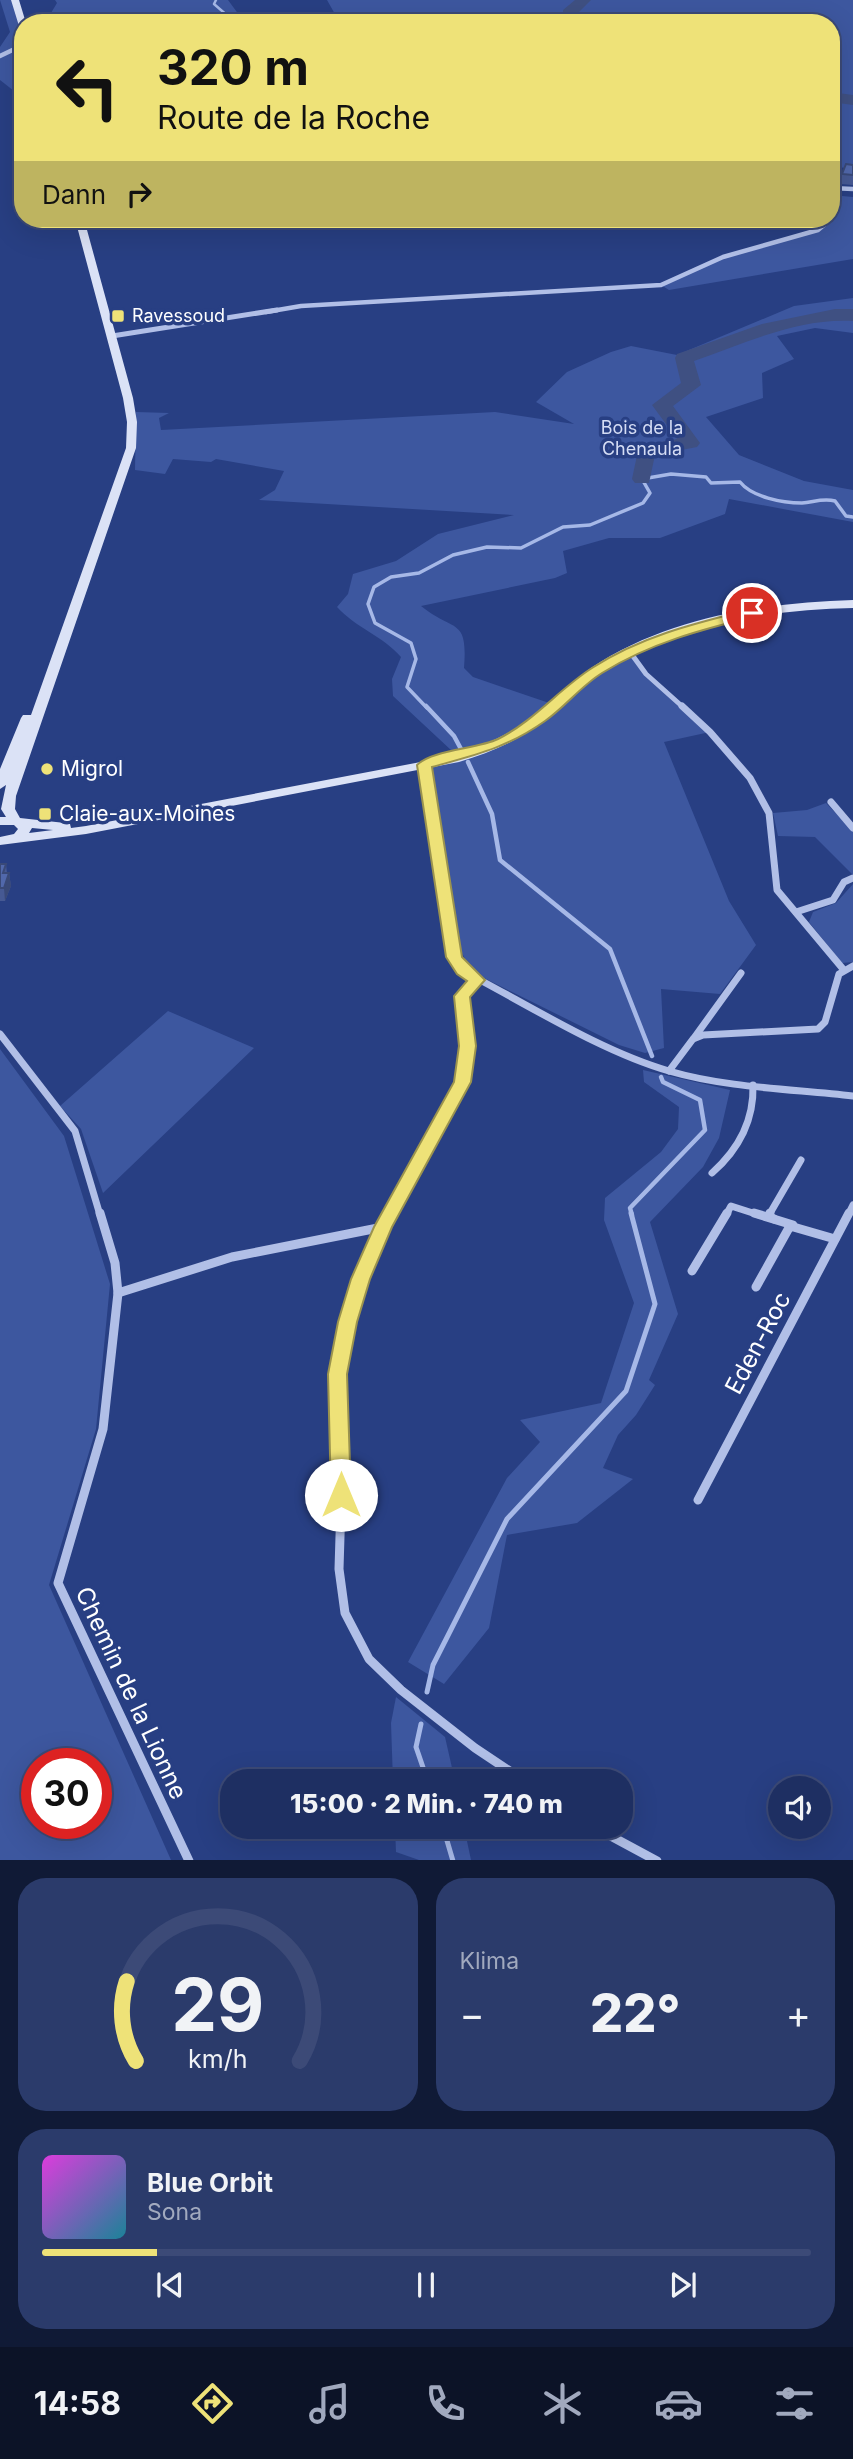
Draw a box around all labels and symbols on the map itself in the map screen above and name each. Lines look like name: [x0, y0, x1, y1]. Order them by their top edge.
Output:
place label: Ravessoud: [132, 305, 225, 326]
marker: Ravessoud: [110, 308, 126, 324]
park label: Bois de la Chenaula: [601, 417, 683, 459]
pin: [722, 583, 782, 643]
place label: Migrol: [61, 756, 123, 781]
marker: Migrol: [39, 761, 55, 777]
place label: Claie-aux-Moines: [59, 801, 235, 826]
marker: Claie-aux-Moines: [37, 806, 53, 822]
street label: Eden-Roc: [719, 1287, 797, 1399]
position arrow: [304, 1458, 378, 1532]
street label: Chemin de la Lionne: [69, 1582, 193, 1804]
speed limit sign: 30: [21, 1748, 112, 1839]

